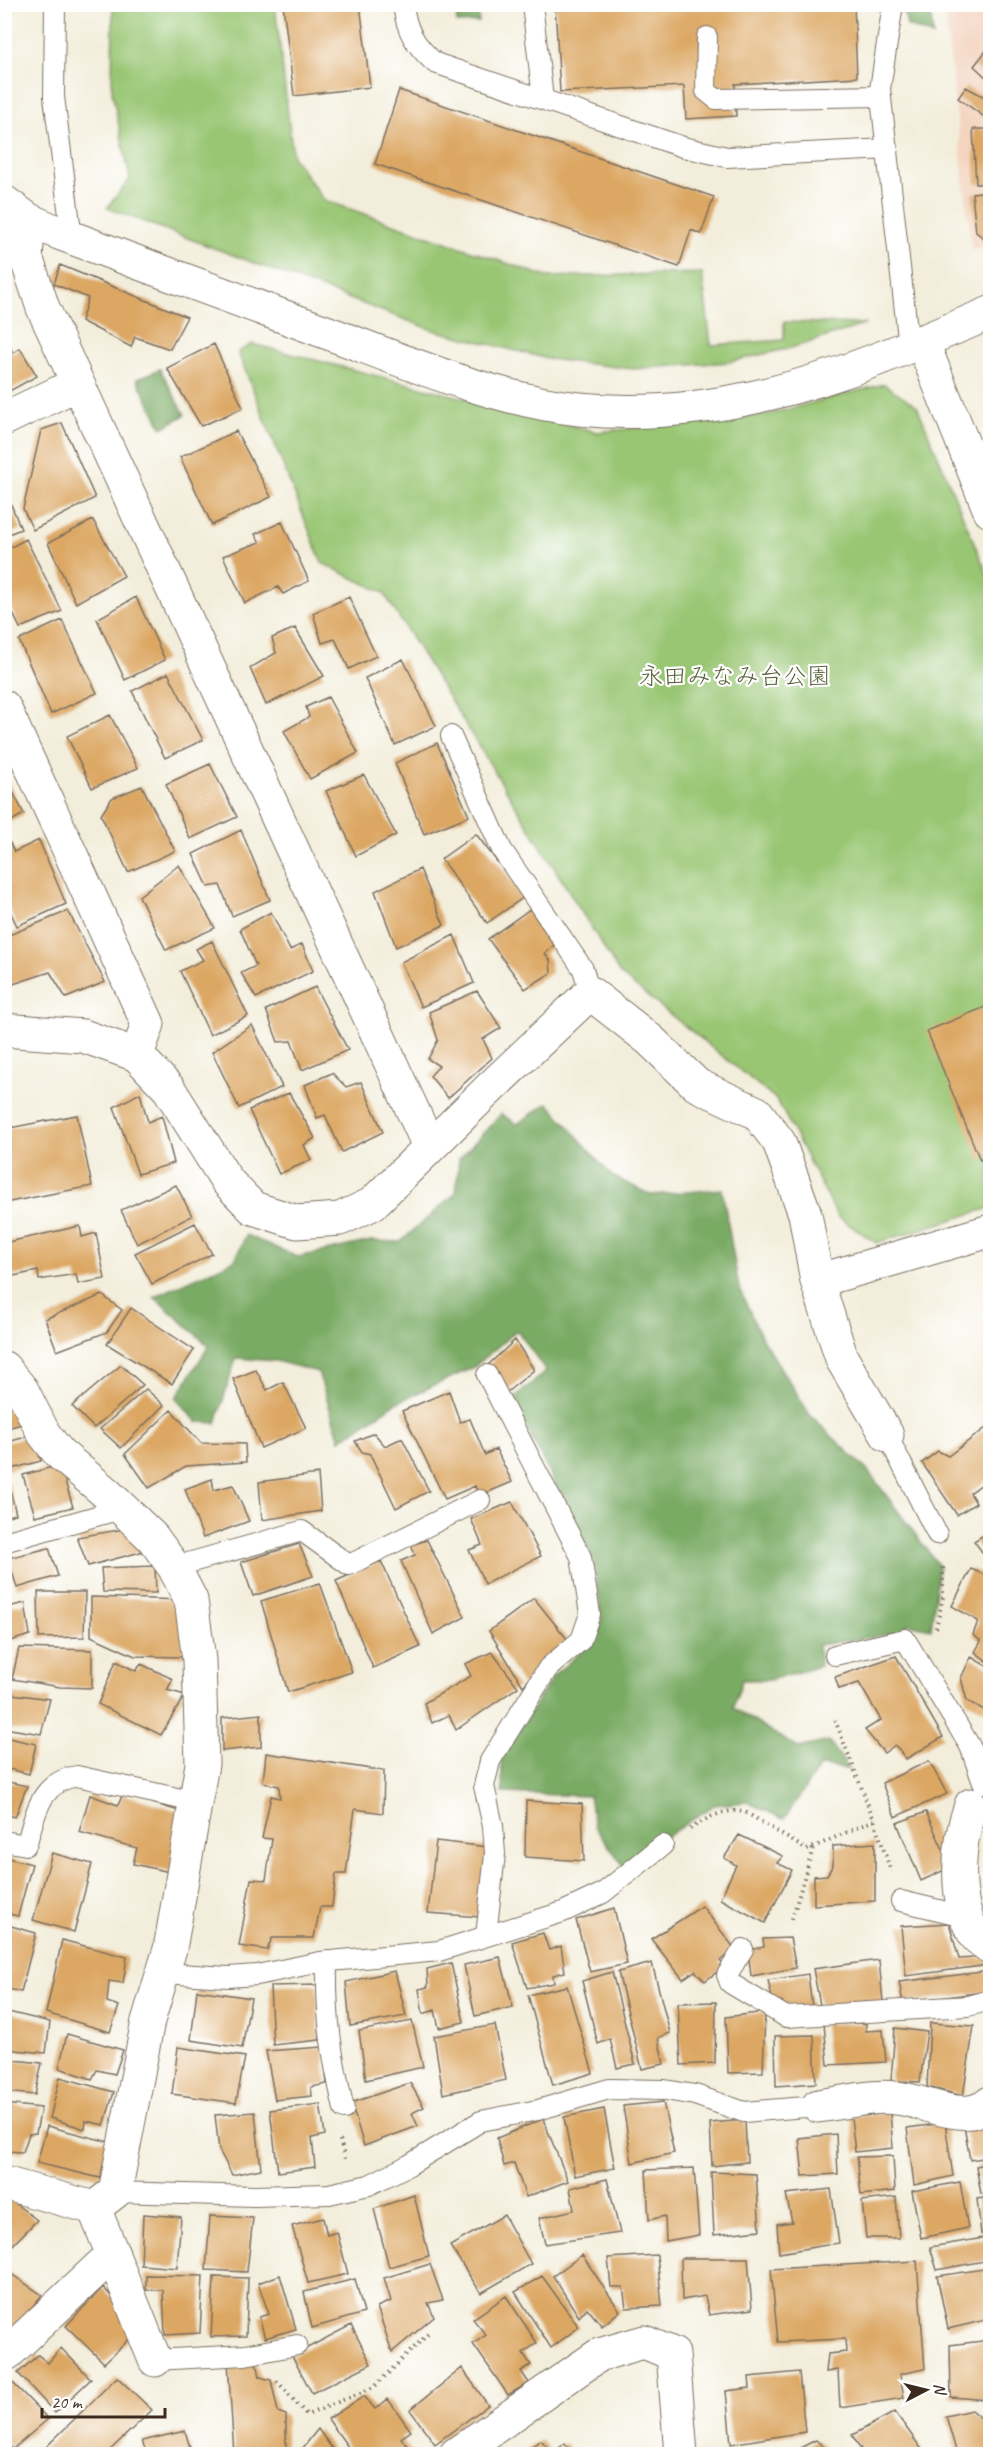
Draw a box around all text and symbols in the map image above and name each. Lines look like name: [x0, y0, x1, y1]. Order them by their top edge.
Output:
park label: 永田みなみ台公園: [639, 661, 831, 691]
north arrow: [896, 2360, 956, 2420]
scale bar: [42, 2381, 165, 2419]
text: N: [929, 2382, 951, 2397]
text: 20 m: [51, 2391, 84, 2413]

